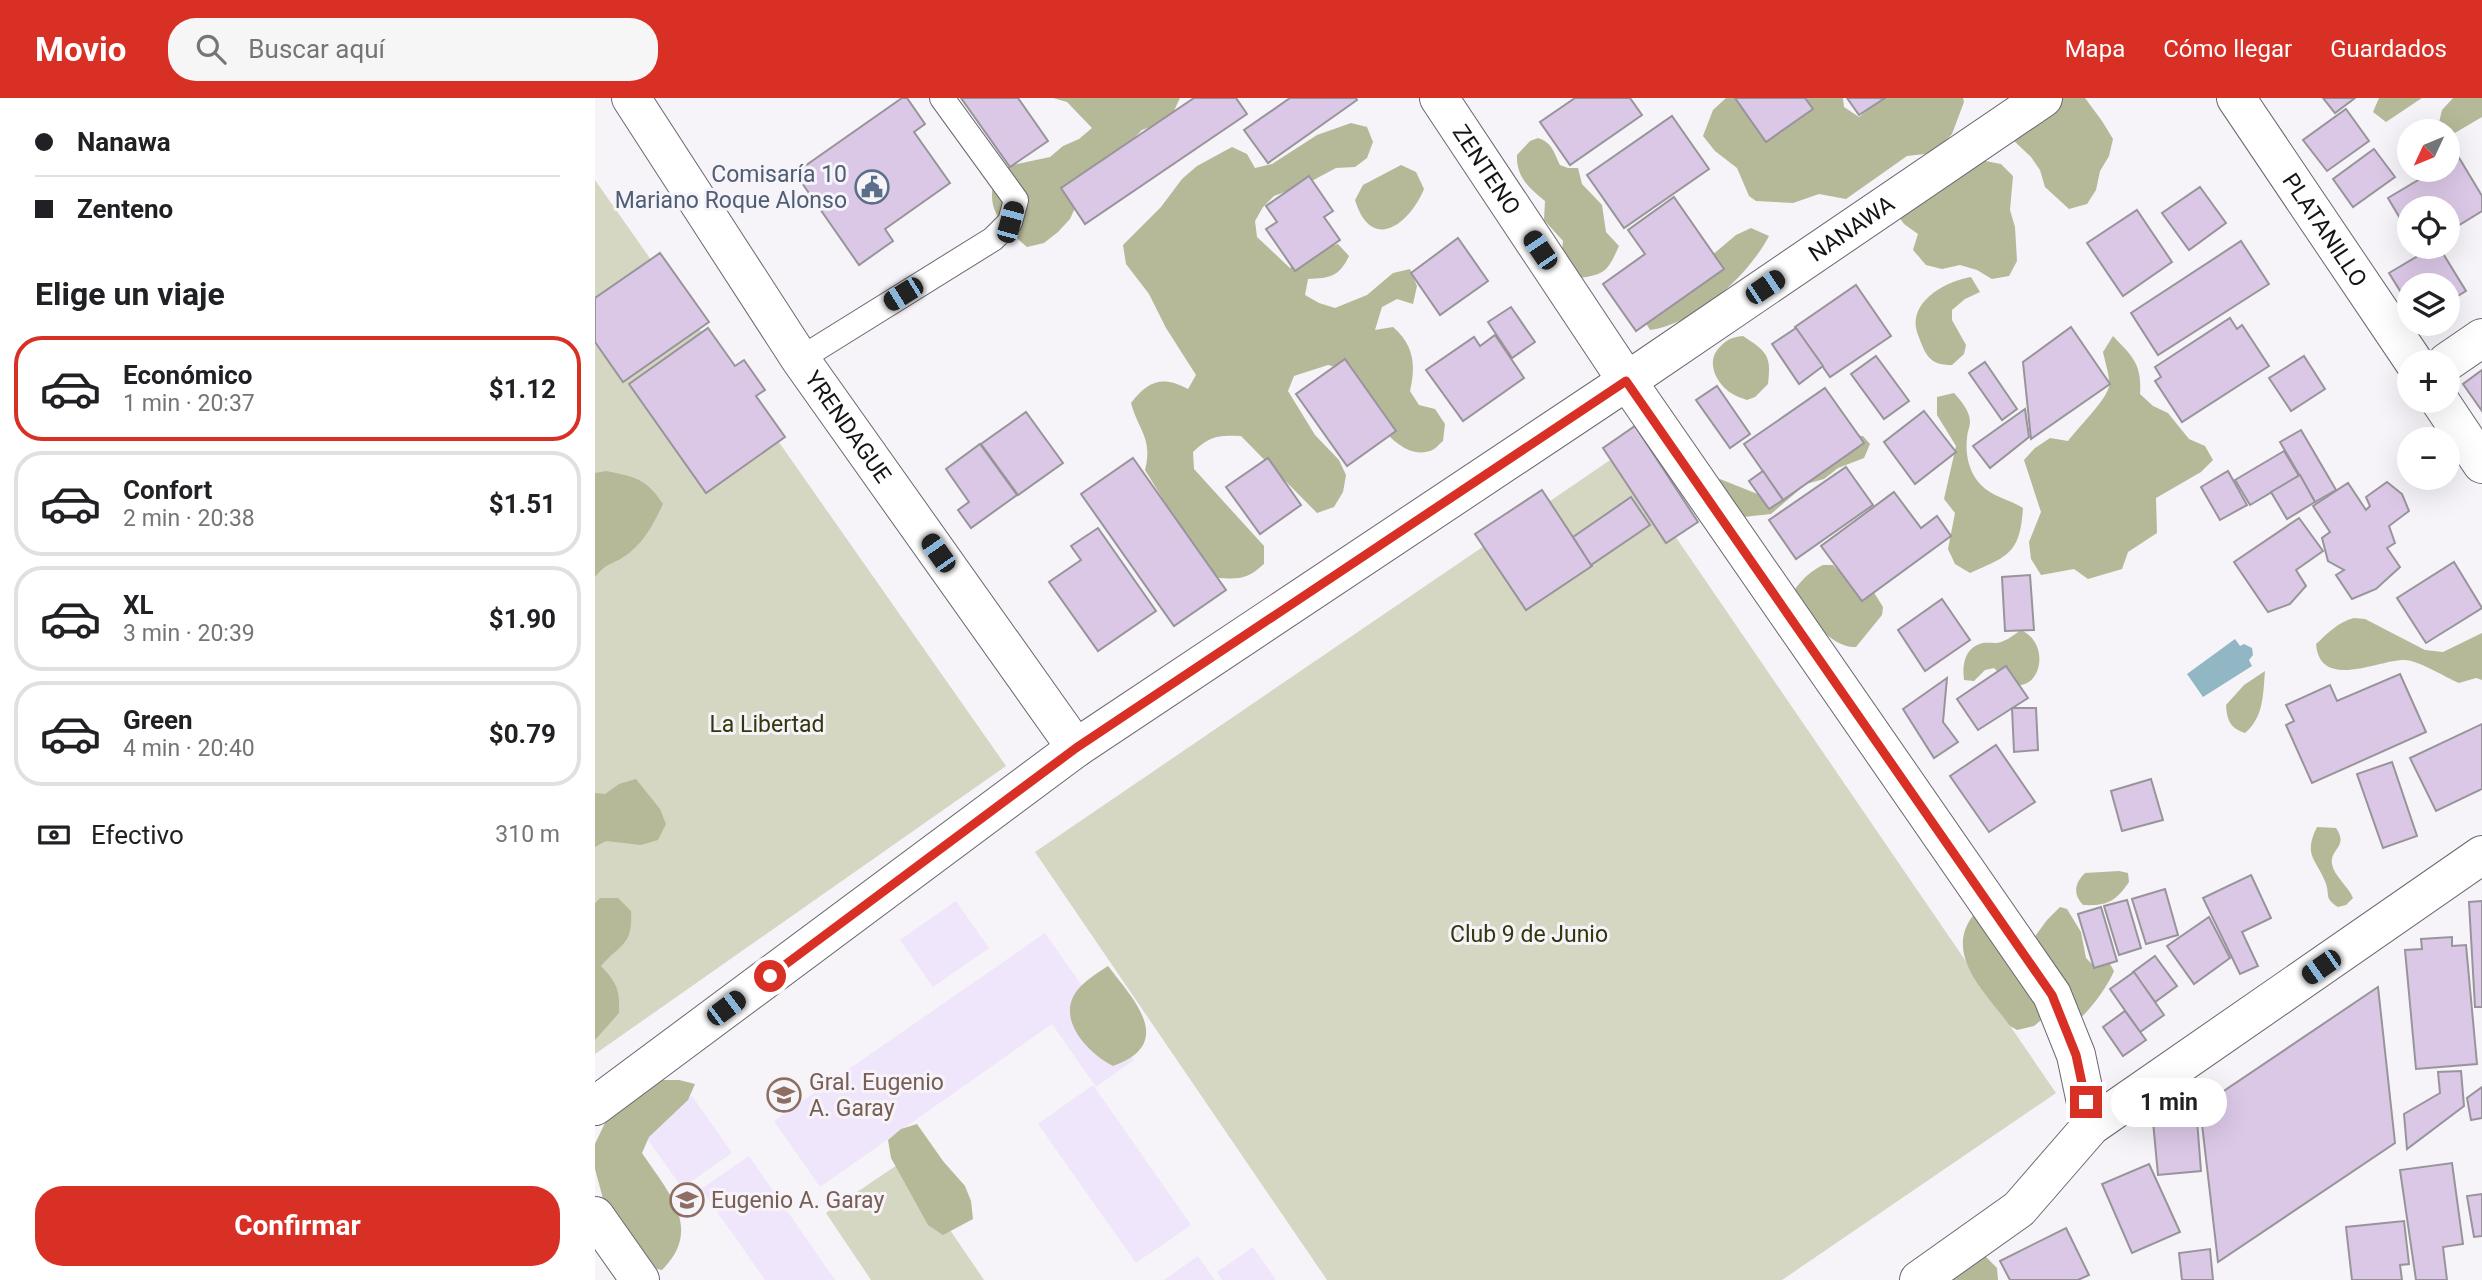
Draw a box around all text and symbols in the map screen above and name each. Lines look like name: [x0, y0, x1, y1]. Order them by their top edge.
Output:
search box: [168, 18, 658, 81]
text: Movio: [35, 30, 126, 69]
icon: search: [192, 30, 230, 68]
text: Buscar aquí: [248, 34, 385, 64]
text: Mapa: [2065, 35, 2125, 63]
text: Cómo llegar: [2163, 35, 2292, 63]
text: Guardados: [2330, 35, 2447, 63]
north arrow: [2397, 119, 2461, 182]
map controls: [2397, 119, 2460, 490]
street label: ZENTENO: [1447, 120, 1526, 220]
text: Nanawa: [77, 127, 171, 157]
place label: Comisaría 10 Mariano Roque Alonso: [615, 161, 847, 214]
public building icon: Comisaría 10 Mariano Roque Alonso: [853, 168, 891, 206]
street label: PLATANILLO: [2277, 168, 2373, 292]
street label: NANAWA: [1803, 190, 1899, 267]
text: Zenteno: [77, 194, 173, 224]
button: locate: [2397, 196, 2460, 259]
car: [995, 199, 1026, 245]
car: [1520, 227, 1561, 273]
car: [1742, 267, 1789, 307]
button: layers: [2397, 273, 2460, 336]
car: [880, 274, 927, 314]
text: Elige un viaje: [35, 275, 225, 313]
button: +: [2397, 350, 2460, 413]
icon: car: [39, 357, 102, 420]
text: Económico: [123, 360, 252, 390]
street label: YRENDAGUE: [799, 366, 897, 488]
text: $1.12: [489, 374, 556, 404]
text: 1 min · 20:37: [123, 390, 255, 417]
button: −: [2397, 427, 2460, 490]
icon: car: [39, 472, 102, 535]
text: Confort: [123, 475, 212, 505]
text: $1.51: [489, 489, 556, 519]
text: 2 min · 20:38: [123, 505, 255, 532]
car: [918, 530, 959, 576]
icon: car: [39, 587, 102, 650]
text: XL: [123, 590, 154, 620]
text: $1.90: [489, 604, 556, 634]
text: 3 min · 20:39: [123, 620, 255, 647]
icon: car: [39, 702, 102, 765]
text: Green: [123, 705, 193, 735]
park label: La Libertad: [709, 711, 825, 738]
text: $0.79: [489, 719, 556, 749]
text: 4 min · 20:40: [123, 735, 255, 762]
icon: cash: [35, 816, 73, 854]
text: Efectivo: [91, 820, 184, 850]
text: 310 m: [495, 821, 560, 848]
park label: Club 9 de Junio: [1450, 921, 1608, 948]
car: [2298, 946, 2345, 988]
route start: [754, 960, 786, 992]
car: [703, 987, 750, 1029]
place label: Gral. Eugenio A. Garay: [809, 1069, 944, 1122]
school or university icon: Gral. Eugenio A. Garay: [765, 1076, 803, 1114]
callout: 1 min: [2111, 1077, 2226, 1126]
route end: [2070, 1086, 2102, 1118]
text: 1 min: [2140, 1089, 2198, 1116]
school or university icon: Eugenio A. Garay: [668, 1181, 706, 1219]
button: Confirmar: [35, 1186, 560, 1266]
place label: Eugenio A. Garay: [711, 1187, 884, 1214]

